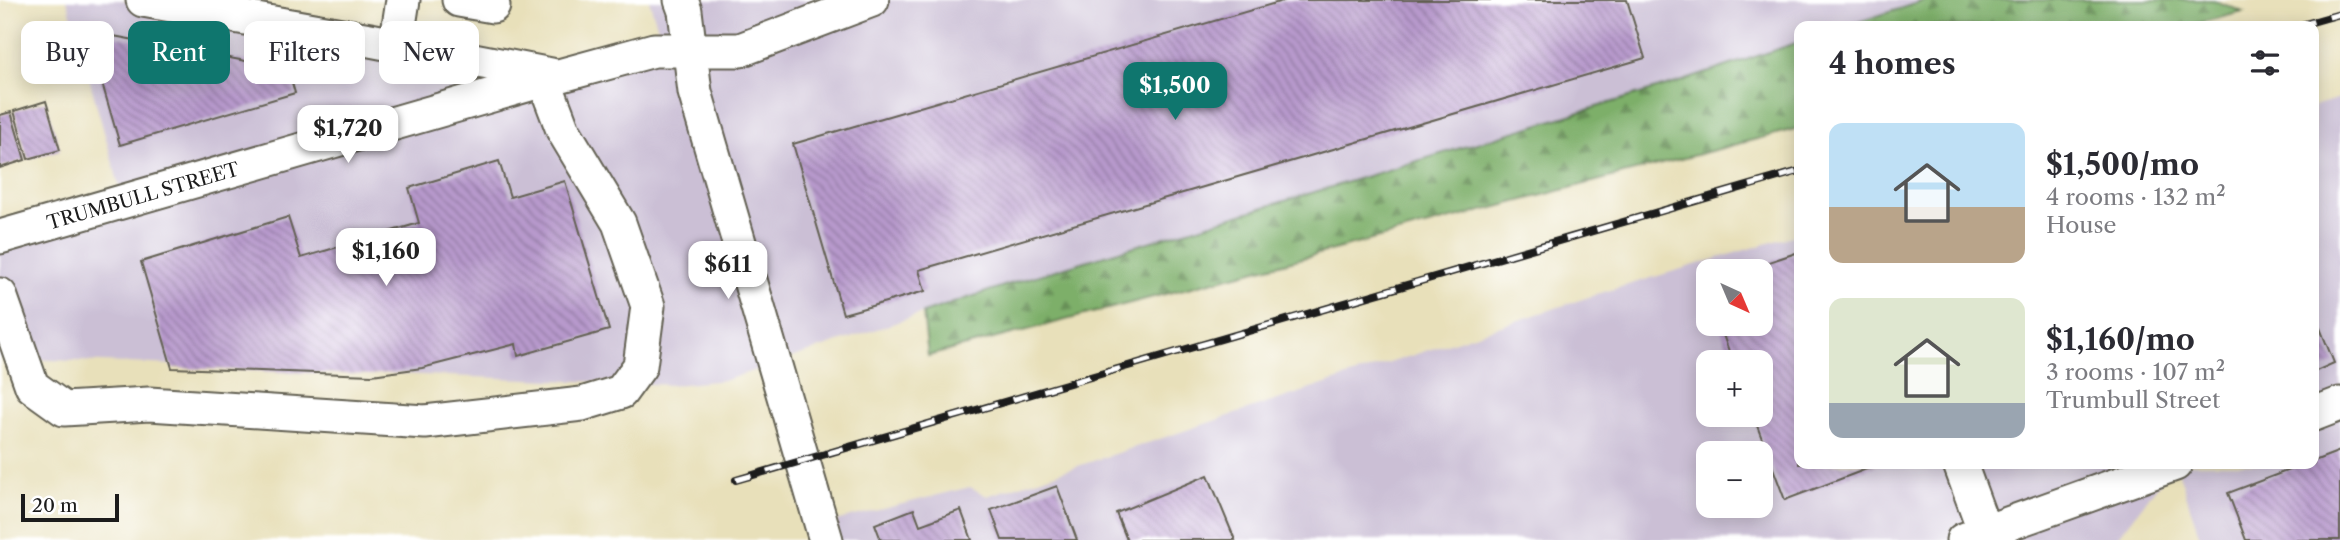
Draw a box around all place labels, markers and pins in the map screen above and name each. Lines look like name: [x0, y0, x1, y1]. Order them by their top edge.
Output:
pin: $1,500: [1118, 62, 1232, 122]
pin: $1,720: [291, 106, 405, 165]
pin: $1,160: [329, 229, 443, 288]
pin: $611: [687, 242, 769, 301]

